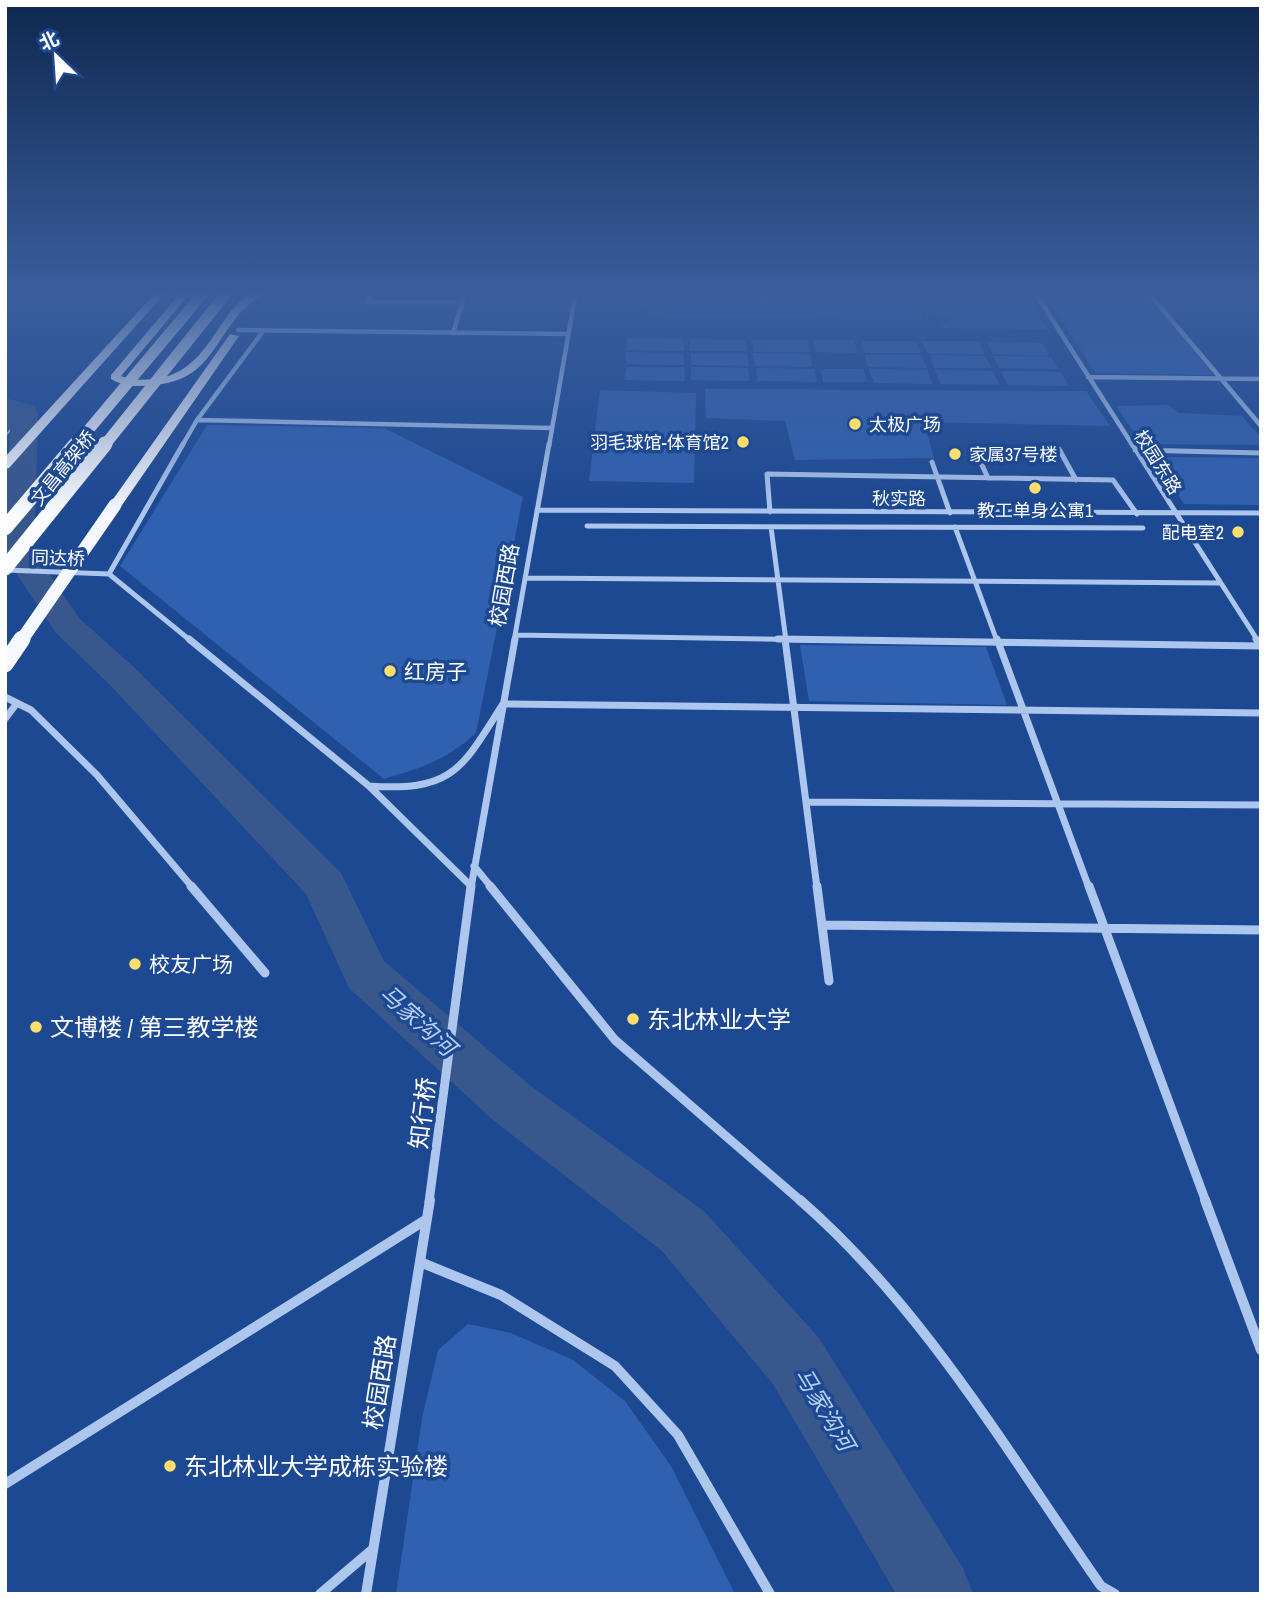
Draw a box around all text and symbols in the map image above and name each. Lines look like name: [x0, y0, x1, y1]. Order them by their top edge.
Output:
north arrow: [21, 21, 91, 91]
text: 北: [35, 25, 63, 56]
place label: 太极广场: [869, 412, 941, 437]
marker: 太极广场: [847, 416, 863, 432]
street label: 文昌高架桥: [25, 425, 101, 511]
street label: 校园东路: [1128, 425, 1188, 499]
place label: 羽毛球馆-体育馆2: [590, 430, 729, 455]
marker: 羽毛球馆-体育馆2: [735, 434, 751, 450]
place label: 家属37号楼: [969, 442, 1057, 467]
marker: 家属37号楼: [947, 446, 963, 462]
marker: 教工单身公寓1: [1027, 480, 1043, 496]
street label: 秋实路: [872, 486, 926, 511]
place label: 教工单身公寓1: [977, 498, 1094, 523]
place label: 配电室2: [1162, 520, 1224, 545]
marker: 配电室2: [1230, 524, 1246, 540]
street label: 校园西路: [482, 541, 526, 629]
street label: 同达桥: [31, 545, 85, 571]
place label: 红房子: [404, 657, 467, 686]
marker: 红房子: [382, 663, 398, 679]
place label: 校友广场: [149, 950, 233, 979]
marker: 校友广场: [127, 956, 143, 972]
water label: 马家沟河: [373, 978, 466, 1065]
place label: 东北林业大学: [647, 1003, 791, 1035]
place label: 文博楼 / 第三教学楼: [50, 1011, 258, 1043]
marker: 东北林业大学: [625, 1011, 641, 1027]
marker: 文博楼 / 第三教学楼: [28, 1019, 44, 1035]
street label: 知行桥: [402, 1075, 442, 1151]
street label: 校园西路: [356, 1332, 402, 1432]
water label: 马家沟河: [788, 1362, 864, 1460]
place label: 东北林业大学成栋实验楼: [184, 1450, 448, 1482]
marker: 东北林业大学成栋实验楼: [162, 1458, 178, 1474]

